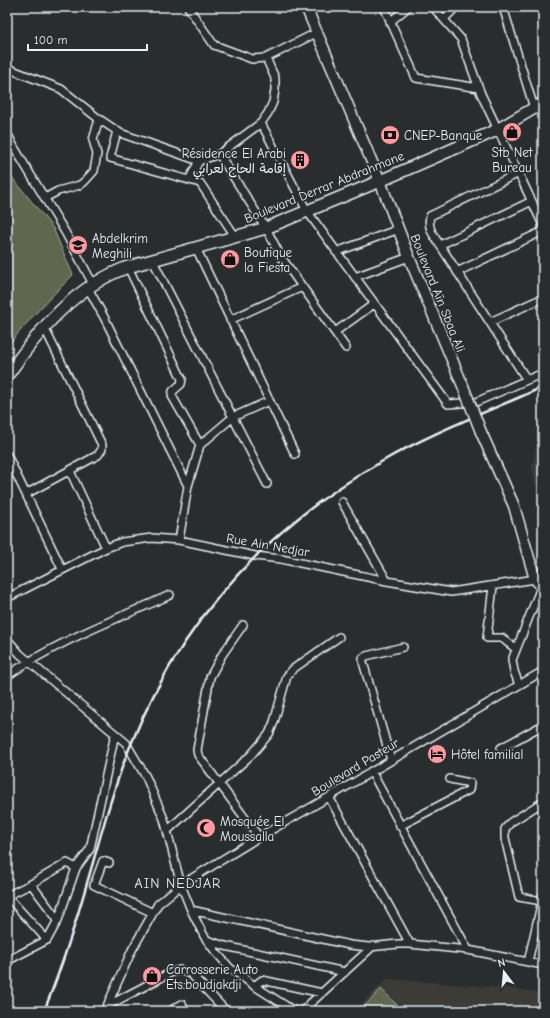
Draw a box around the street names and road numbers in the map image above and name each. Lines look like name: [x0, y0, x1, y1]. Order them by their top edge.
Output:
street label: Boulevard Derrar Abdrahmane: [242, 148, 407, 226]
street label: Boulevard Aïn Sbaa Ali: [407, 232, 469, 354]
street label: Rue Ain Nedjar: [225, 530, 312, 560]
street label: Boulevard Pasteur: [309, 735, 402, 799]

